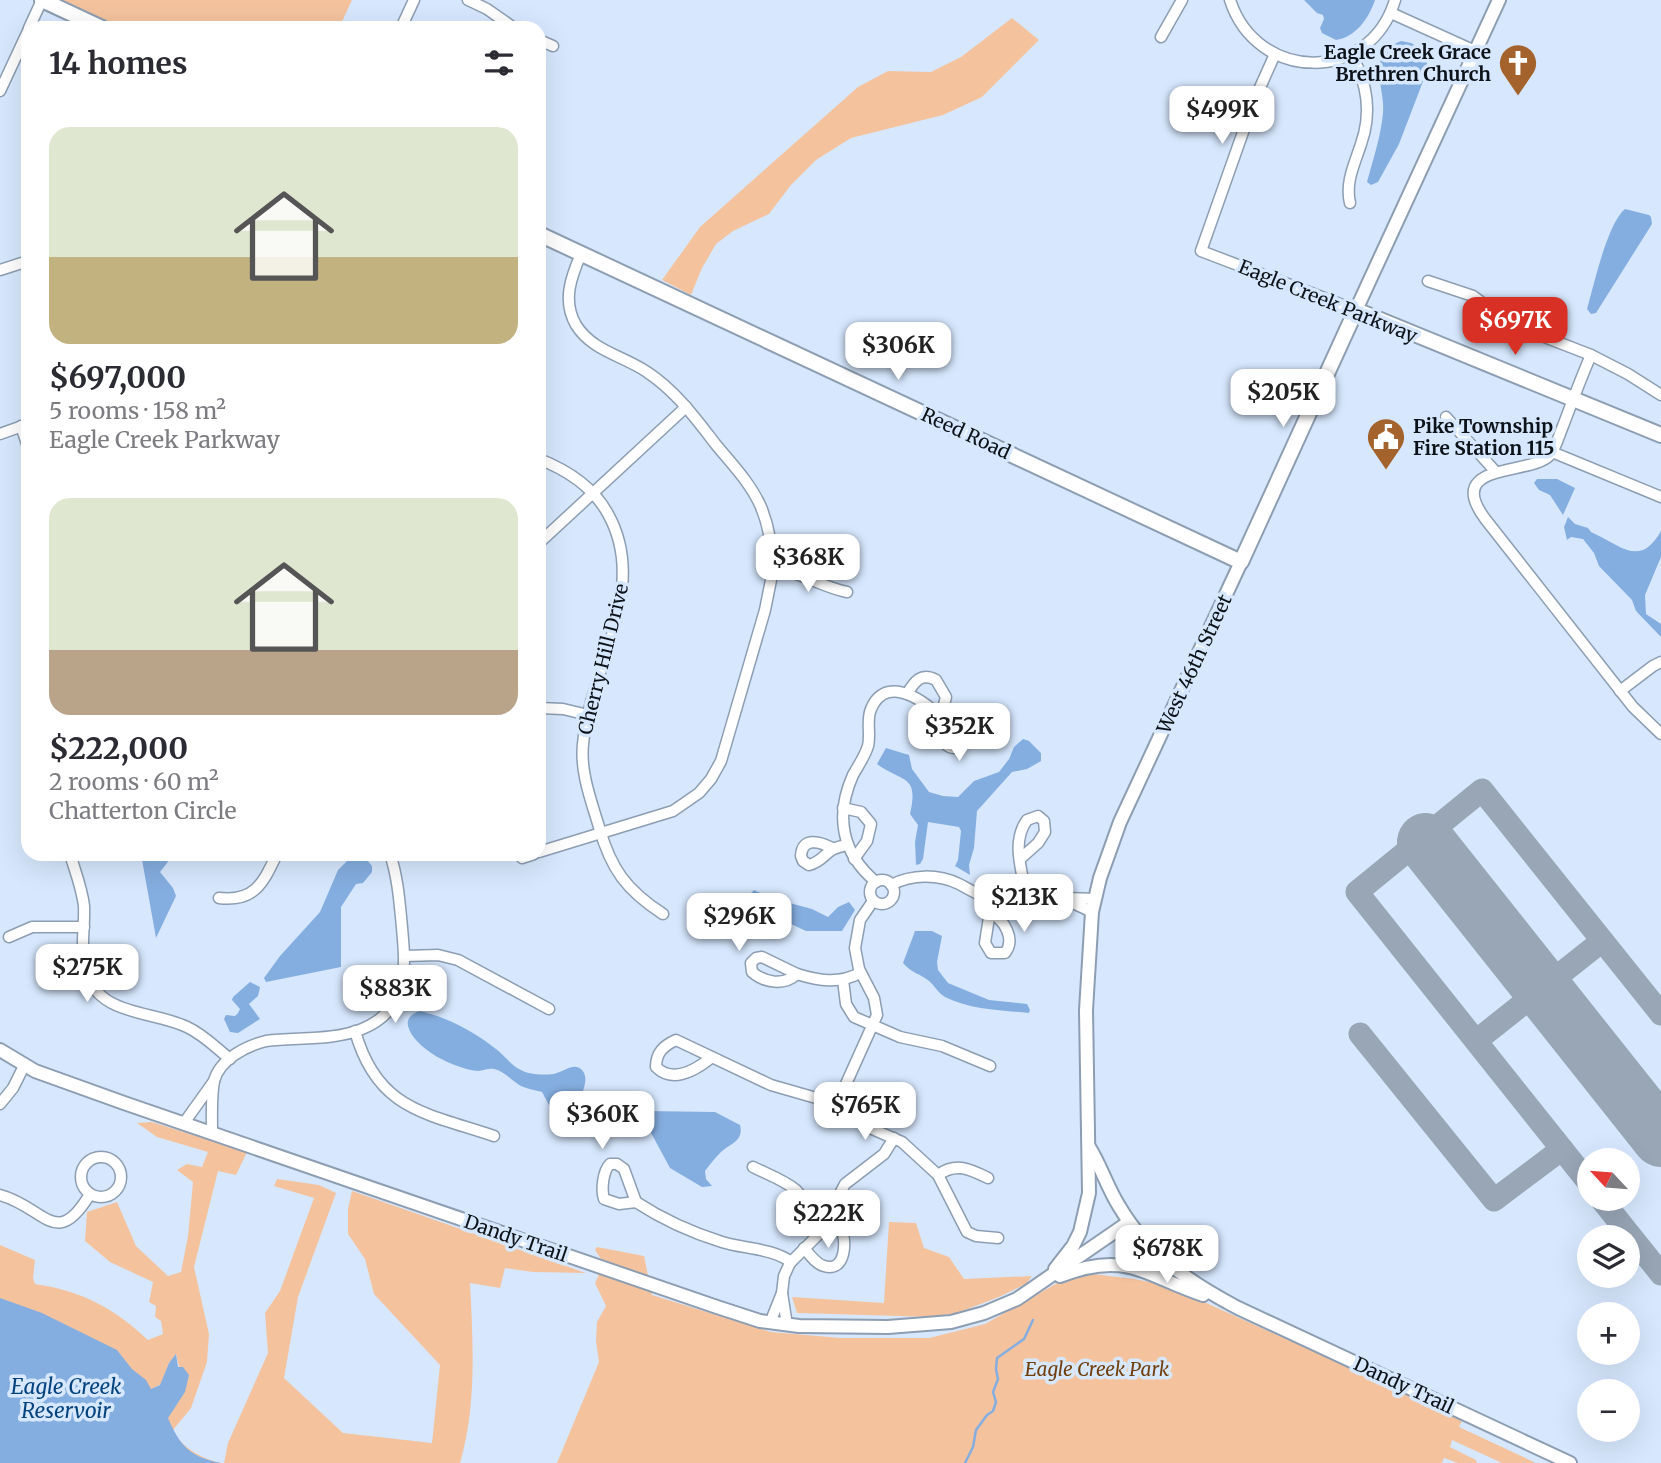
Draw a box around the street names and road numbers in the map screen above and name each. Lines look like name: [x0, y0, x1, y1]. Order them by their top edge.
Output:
street label: Eagle Creek Parkway: [1235, 254, 1421, 348]
street label: Reed Road: [918, 402, 1014, 464]
street label: Cherry Hill Drive: [573, 581, 633, 737]
street label: West 46th Street: [1151, 590, 1237, 738]
street label: Dandy Trail: [461, 1209, 571, 1267]
street label: Dandy Trail: [1350, 1351, 1458, 1419]

